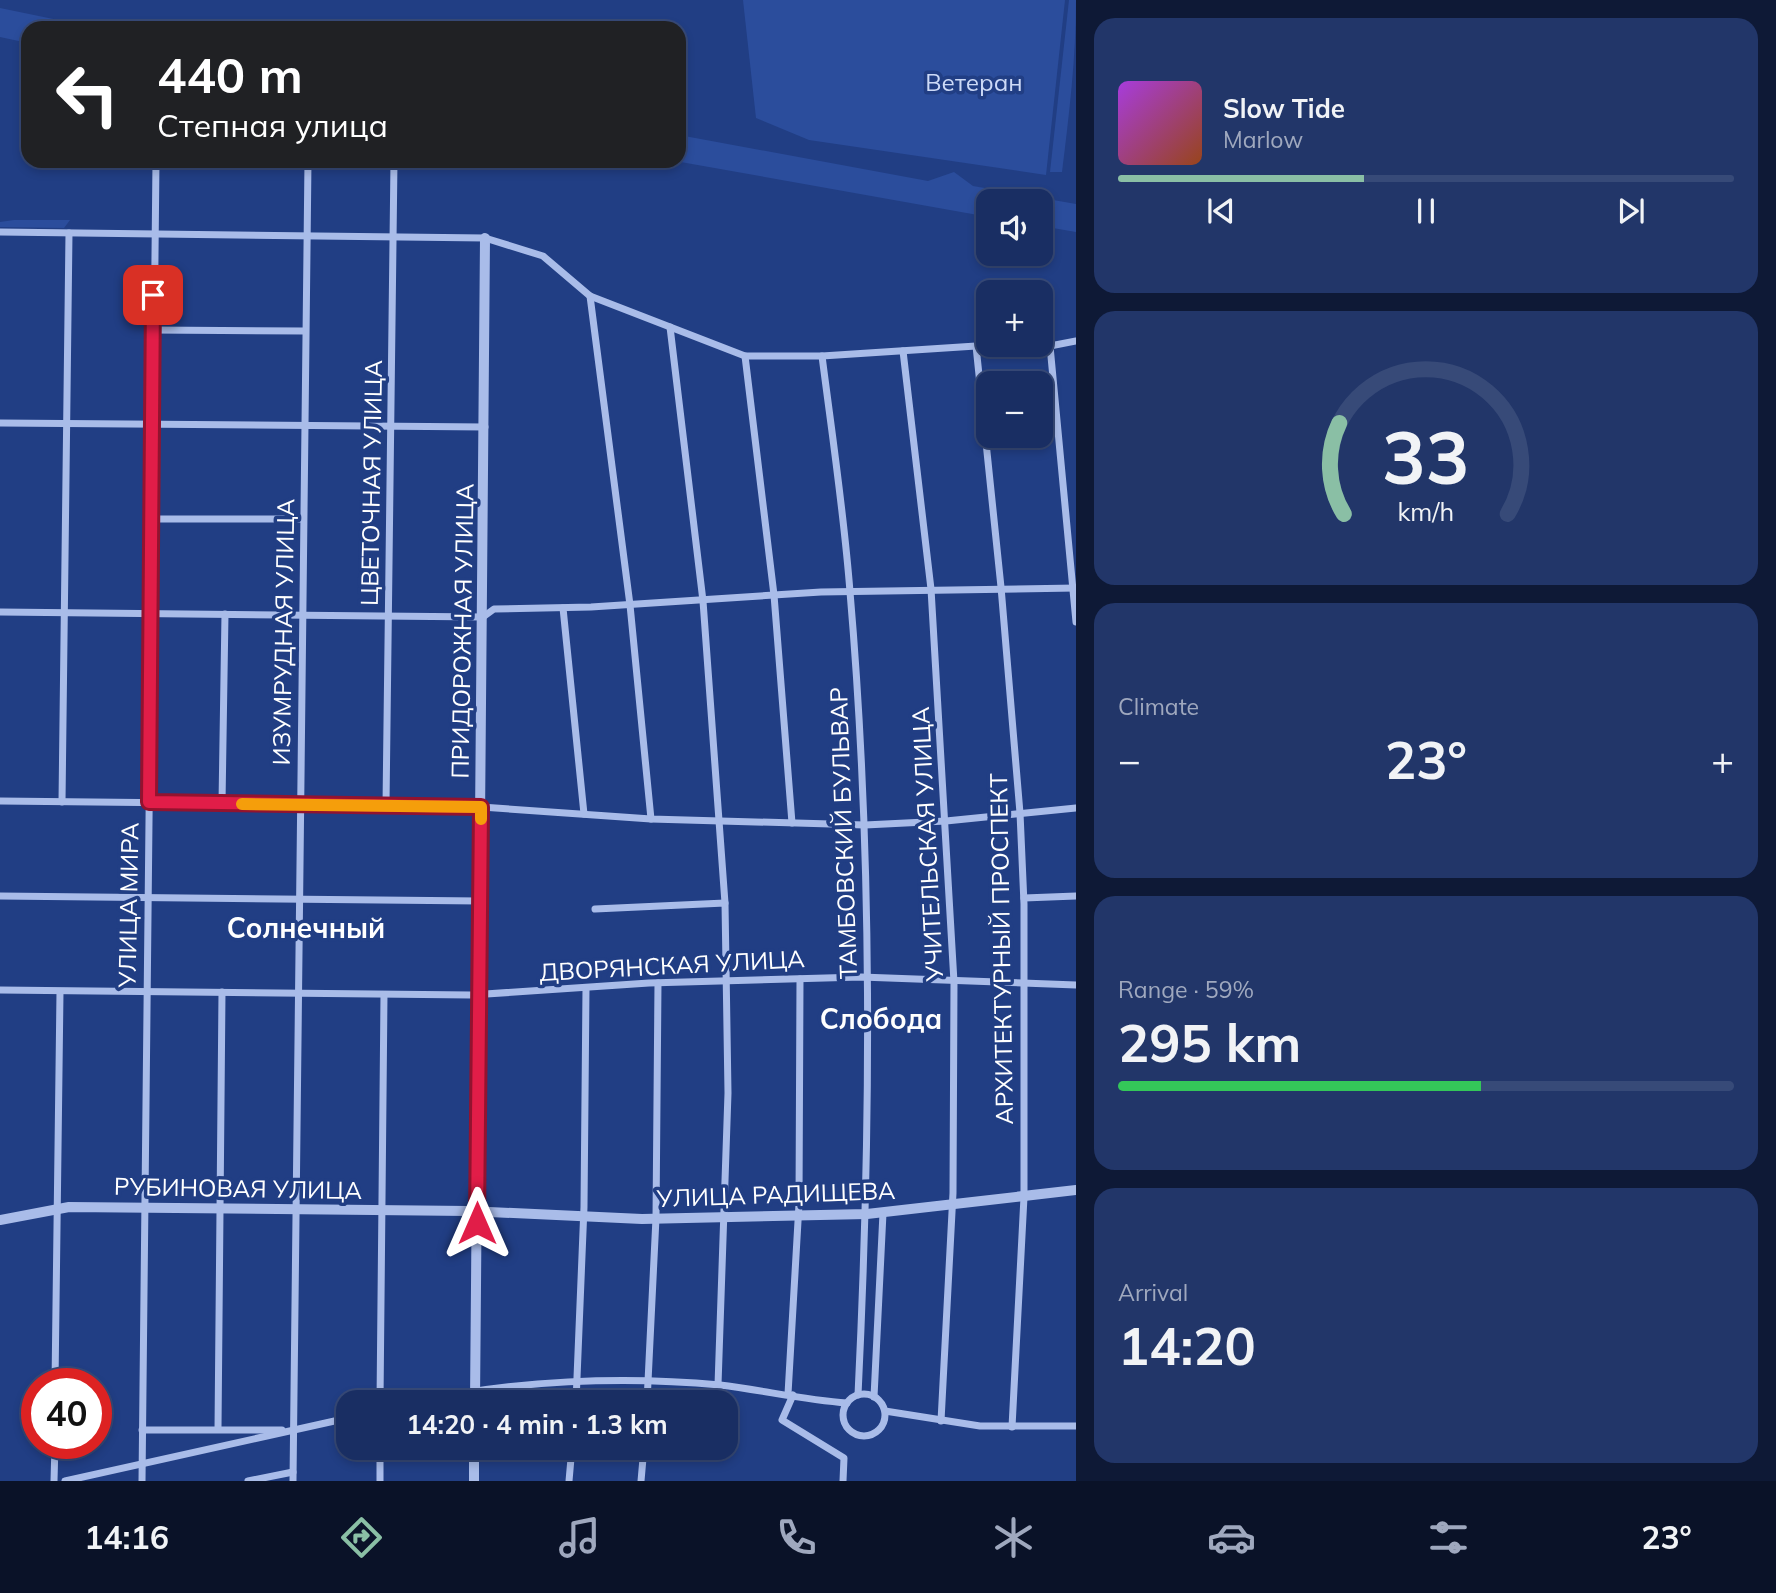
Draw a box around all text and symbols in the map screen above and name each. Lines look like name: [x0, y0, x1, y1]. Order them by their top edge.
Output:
text: 440 m: [157, 44, 303, 105]
icon: left: [42, 49, 133, 140]
park label: Ветеран: [925, 67, 1023, 97]
text: Slow Tide: [1223, 92, 1345, 125]
text: Степная улица: [157, 105, 388, 145]
text: Marlow: [1223, 125, 1303, 154]
map controls: [976, 189, 1053, 448]
button: sound: [976, 189, 1053, 266]
icon: previous: [1202, 192, 1240, 230]
icon: pause: [1407, 192, 1445, 230]
icon: next: [1612, 192, 1650, 230]
pin: [123, 265, 183, 325]
icon: arrive: [134, 276, 172, 314]
button: +: [976, 280, 1053, 357]
street label: ЦВЕТОЧНАЯ УЛИЦА: [354, 359, 388, 606]
button: −: [976, 371, 1053, 448]
text: 33: [1382, 411, 1470, 502]
street label: ПРИДОРОЖНАЯ УЛИЦА: [444, 483, 480, 779]
text: km/h: [1398, 496, 1454, 527]
street label: ИЗУМРУДНАЯ УЛИЦА: [266, 498, 300, 766]
street label: ТАМБОВСКИЙ БУЛЬВАР: [823, 686, 863, 980]
text: Climate: [1118, 692, 1199, 721]
street label: УЧИТЕЛЬСКАЯ УЛИЦА: [905, 706, 949, 983]
text: 23°: [1385, 727, 1467, 792]
text: −: [1118, 736, 1141, 784]
text: +: [1711, 736, 1734, 784]
street label: АРХИТЕКТУРНЫЙ ПРОСПЕКТ: [983, 773, 1019, 1125]
street label: УЛИЦА МИРА: [112, 822, 144, 989]
district label: Солнечный: [227, 910, 385, 945]
street label: ДВОРЯНСКАЯ УЛИЦА: [538, 943, 806, 987]
text: Range · 59%: [1118, 975, 1254, 1004]
district label: Слобода: [820, 1001, 942, 1036]
text: 295 km: [1118, 1010, 1301, 1075]
street label: РУБИНОВАЯ УЛИЦА: [114, 1171, 363, 1205]
street label: УЛИЦА РАДИЩЕВА: [655, 1175, 896, 1213]
position arrow: [440, 1186, 514, 1260]
text: Arrival: [1118, 1278, 1188, 1307]
text: 14:20: [1118, 1313, 1256, 1378]
speed limit sign: 40: [21, 1368, 112, 1459]
text: 14:20 · 4 min · 1.3 km: [406, 1408, 668, 1441]
icon: directions: [337, 1513, 386, 1562]
icon: music: [555, 1513, 604, 1562]
icon: phone: [772, 1513, 821, 1562]
icon: climate: [989, 1513, 1038, 1562]
icon: car: [1207, 1513, 1256, 1562]
icon: filters: [1424, 1513, 1473, 1562]
text: 14:16: [84, 1517, 169, 1557]
text: 23°: [1641, 1517, 1692, 1557]

